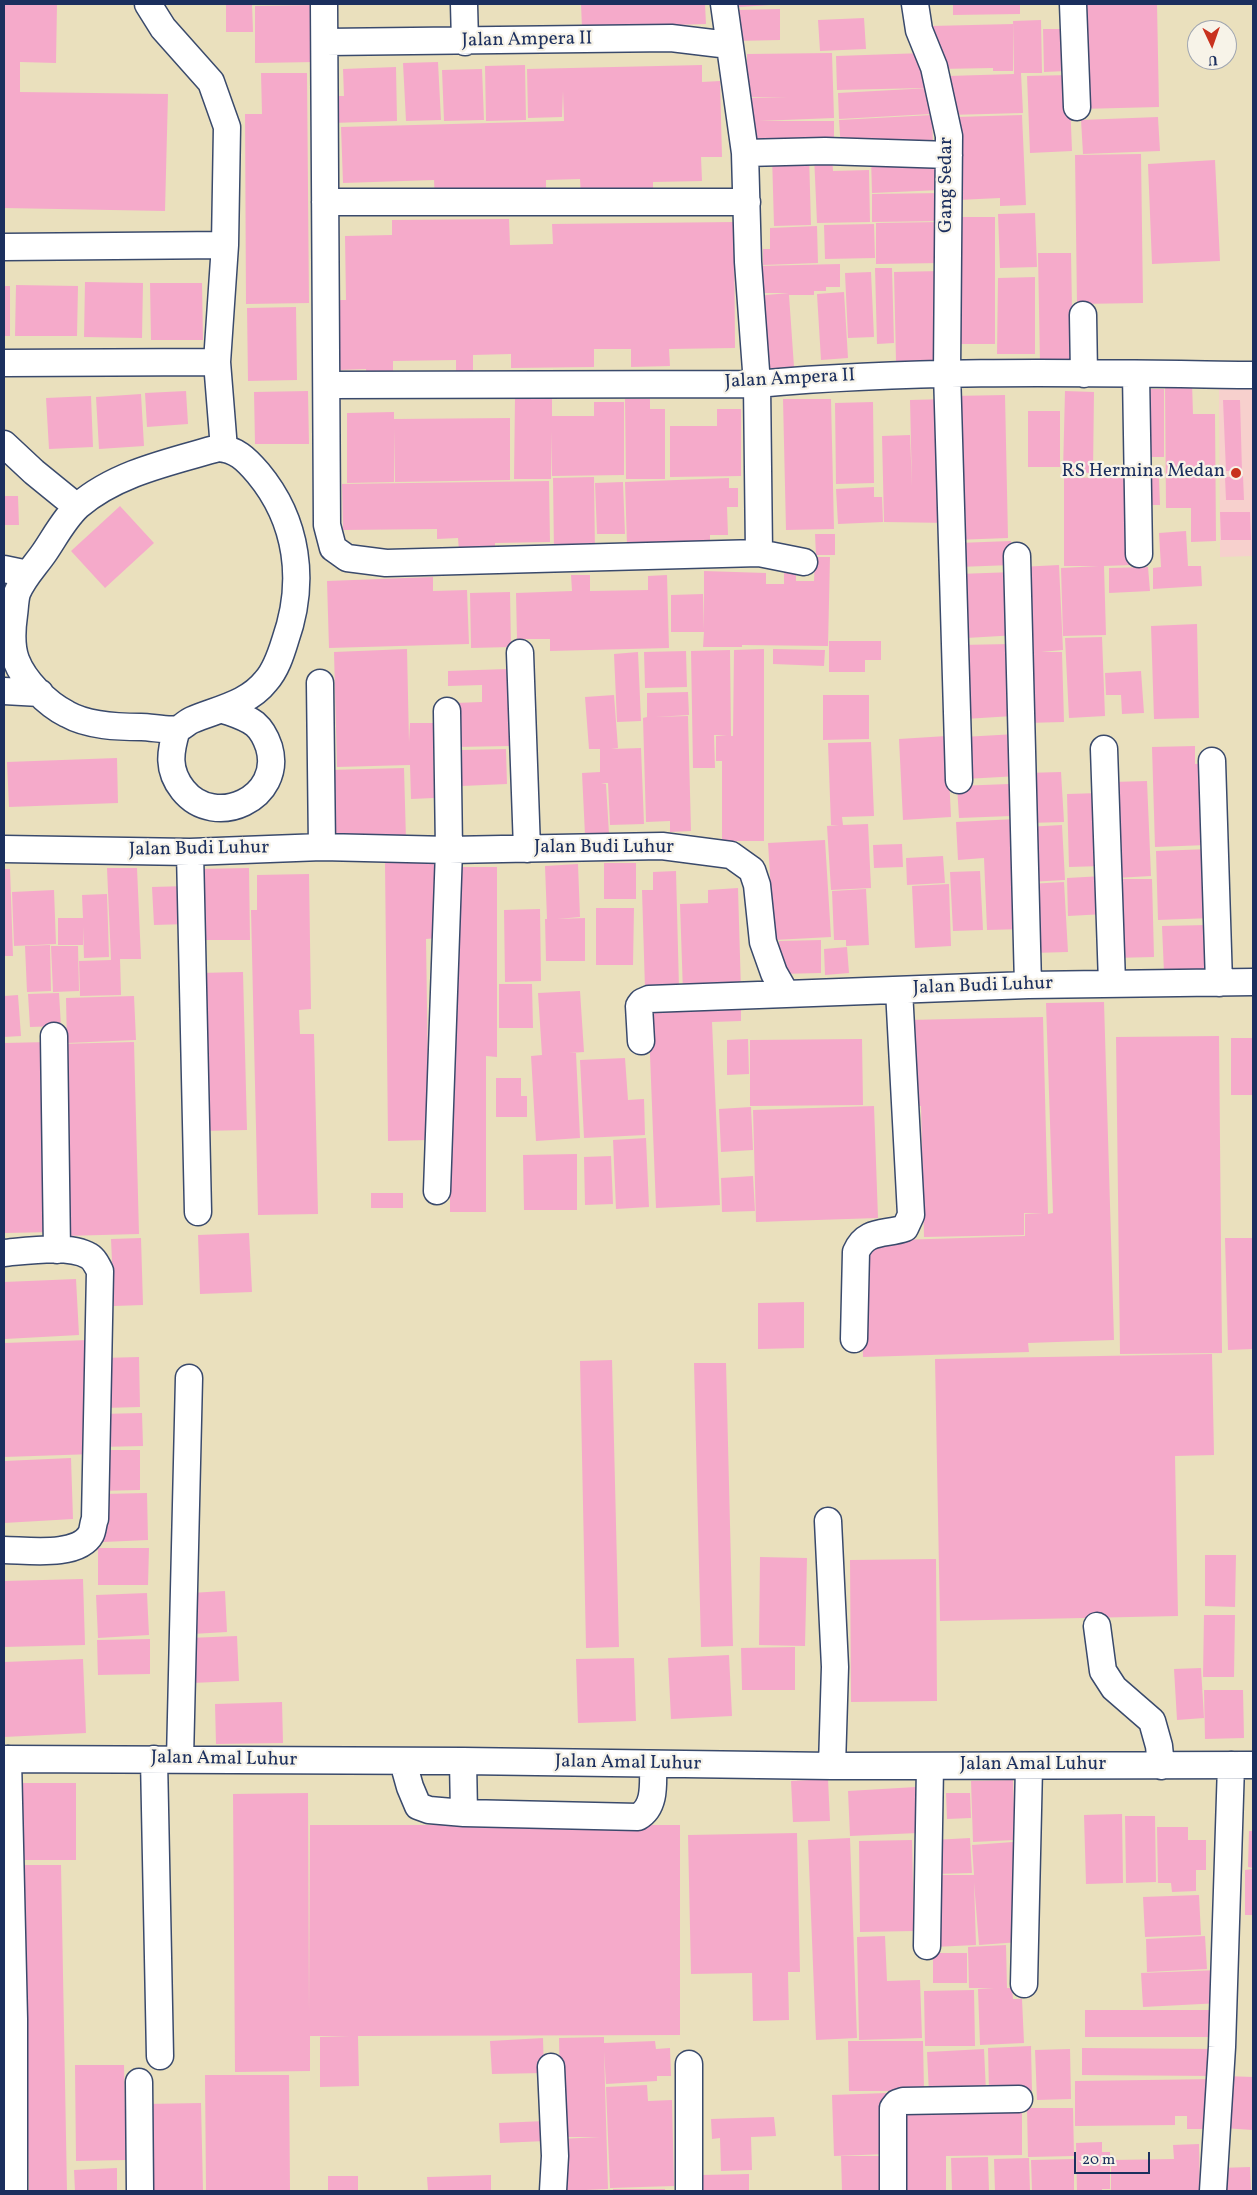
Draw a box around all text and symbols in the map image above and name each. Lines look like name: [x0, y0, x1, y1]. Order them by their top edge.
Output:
north arrow: [1187, 20, 1237, 70]
street label: Jalan Ampera II: [461, 28, 593, 54]
text: U: [1207, 50, 1218, 69]
street label: Gang Sedar: [937, 137, 959, 233]
street label: Jalan Ampera II: [724, 365, 856, 395]
place label: RS Hermina Medan: [1061, 462, 1225, 484]
marker: RS Hermina Medan: [1229, 466, 1243, 480]
street label: Jalan Budi Luhur: [129, 837, 269, 863]
street label: Jalan Budi Luhur: [534, 838, 674, 860]
street label: Jalan Budi Luhur: [913, 973, 1053, 1001]
street label: Jalan Amal Luhur: [151, 1747, 297, 1773]
street label: Jalan Amal Luhur: [555, 1751, 701, 1777]
street label: Jalan Amal Luhur: [960, 1755, 1106, 1777]
scale bar: [1077, 2142, 1153, 2174]
text: 20 m: [1082, 2150, 1115, 2171]

